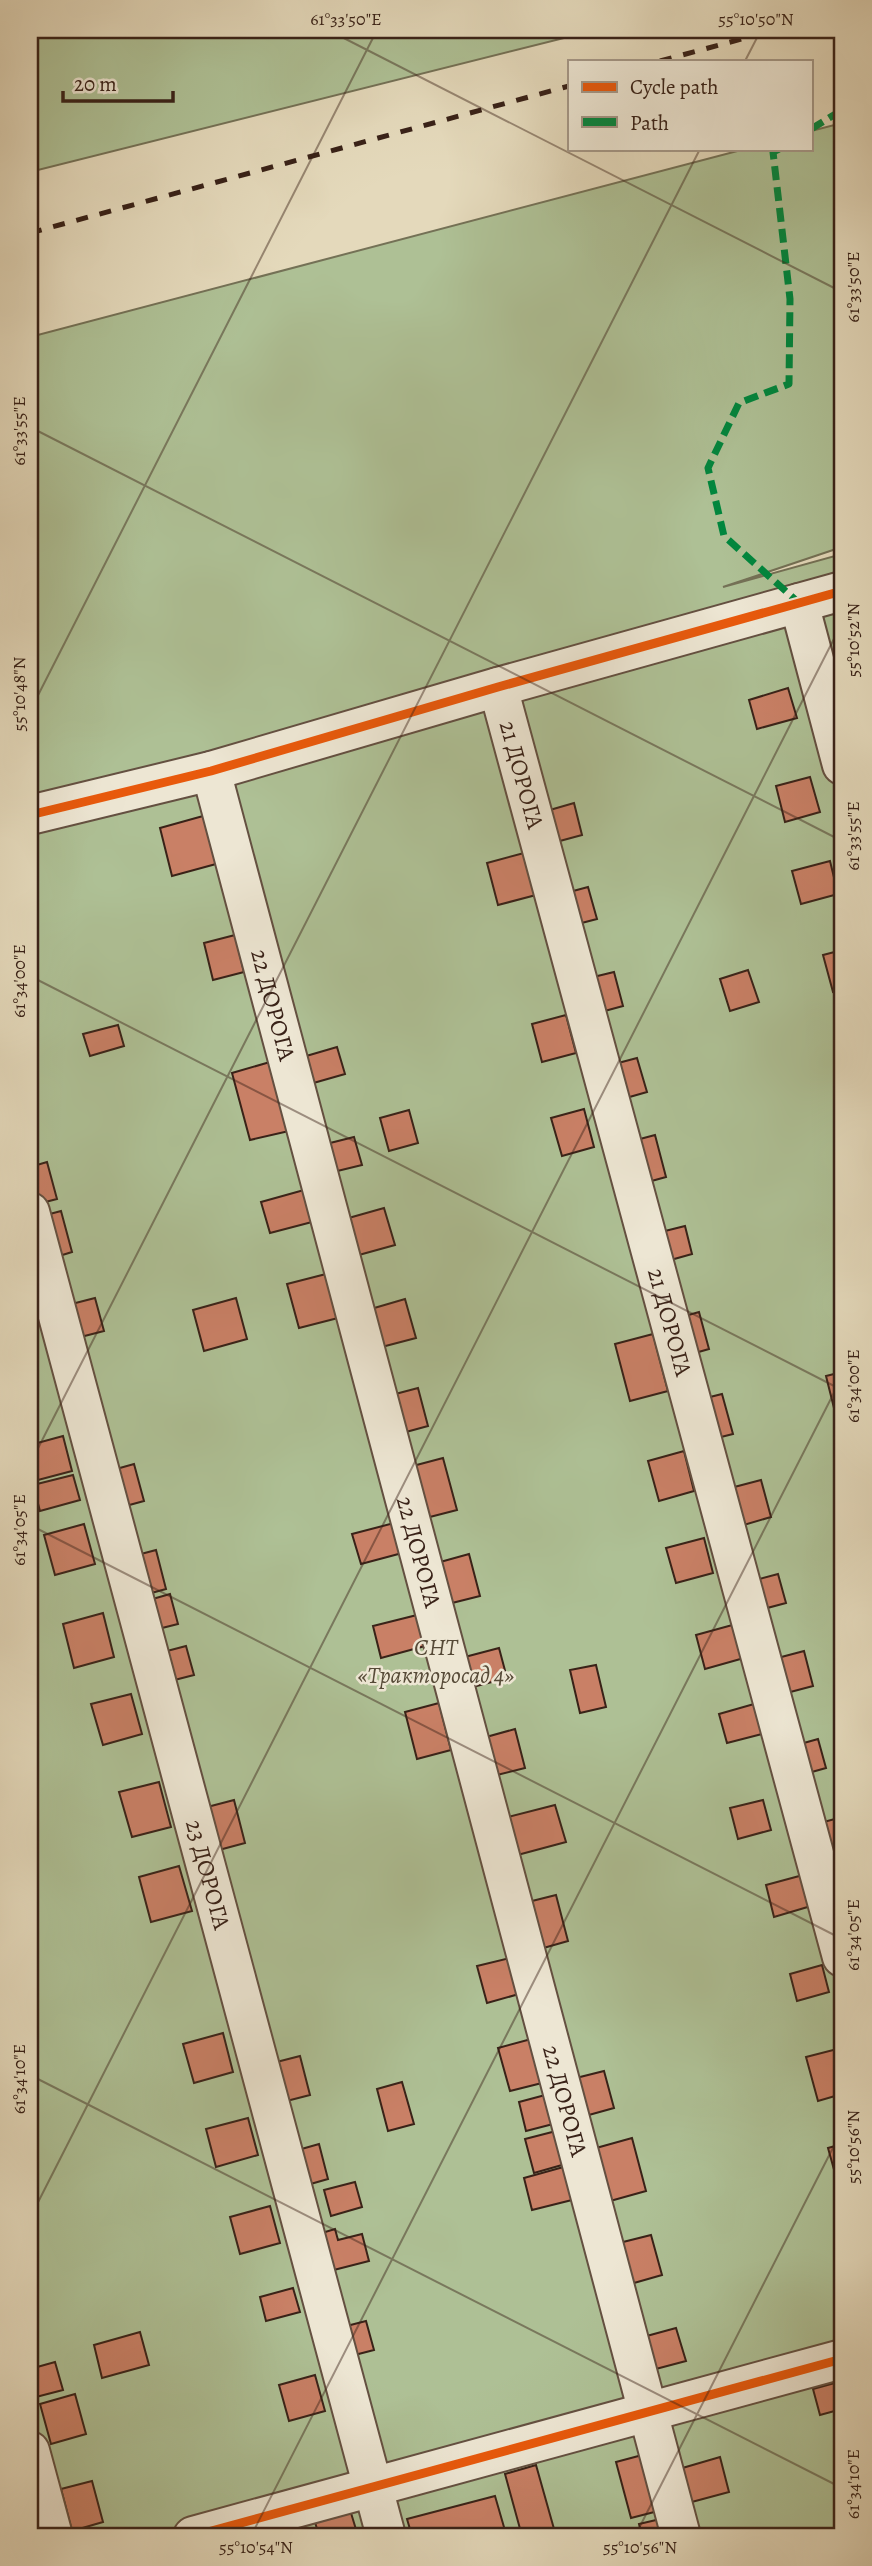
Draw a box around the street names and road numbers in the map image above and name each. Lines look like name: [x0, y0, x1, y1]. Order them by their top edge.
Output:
street label: 21 ДОРОГА: [492, 717, 552, 833]
street label: 22 ДОРОГА: [243, 946, 304, 1065]
street label: 21 ДОРОГА: [640, 1264, 700, 1381]
street label: 22 ДОРОГА: [389, 1493, 449, 1612]
street label: 23 ДОРОГА: [178, 1816, 238, 1934]
street label: 22 ДОРОГА: [535, 2042, 595, 2161]

